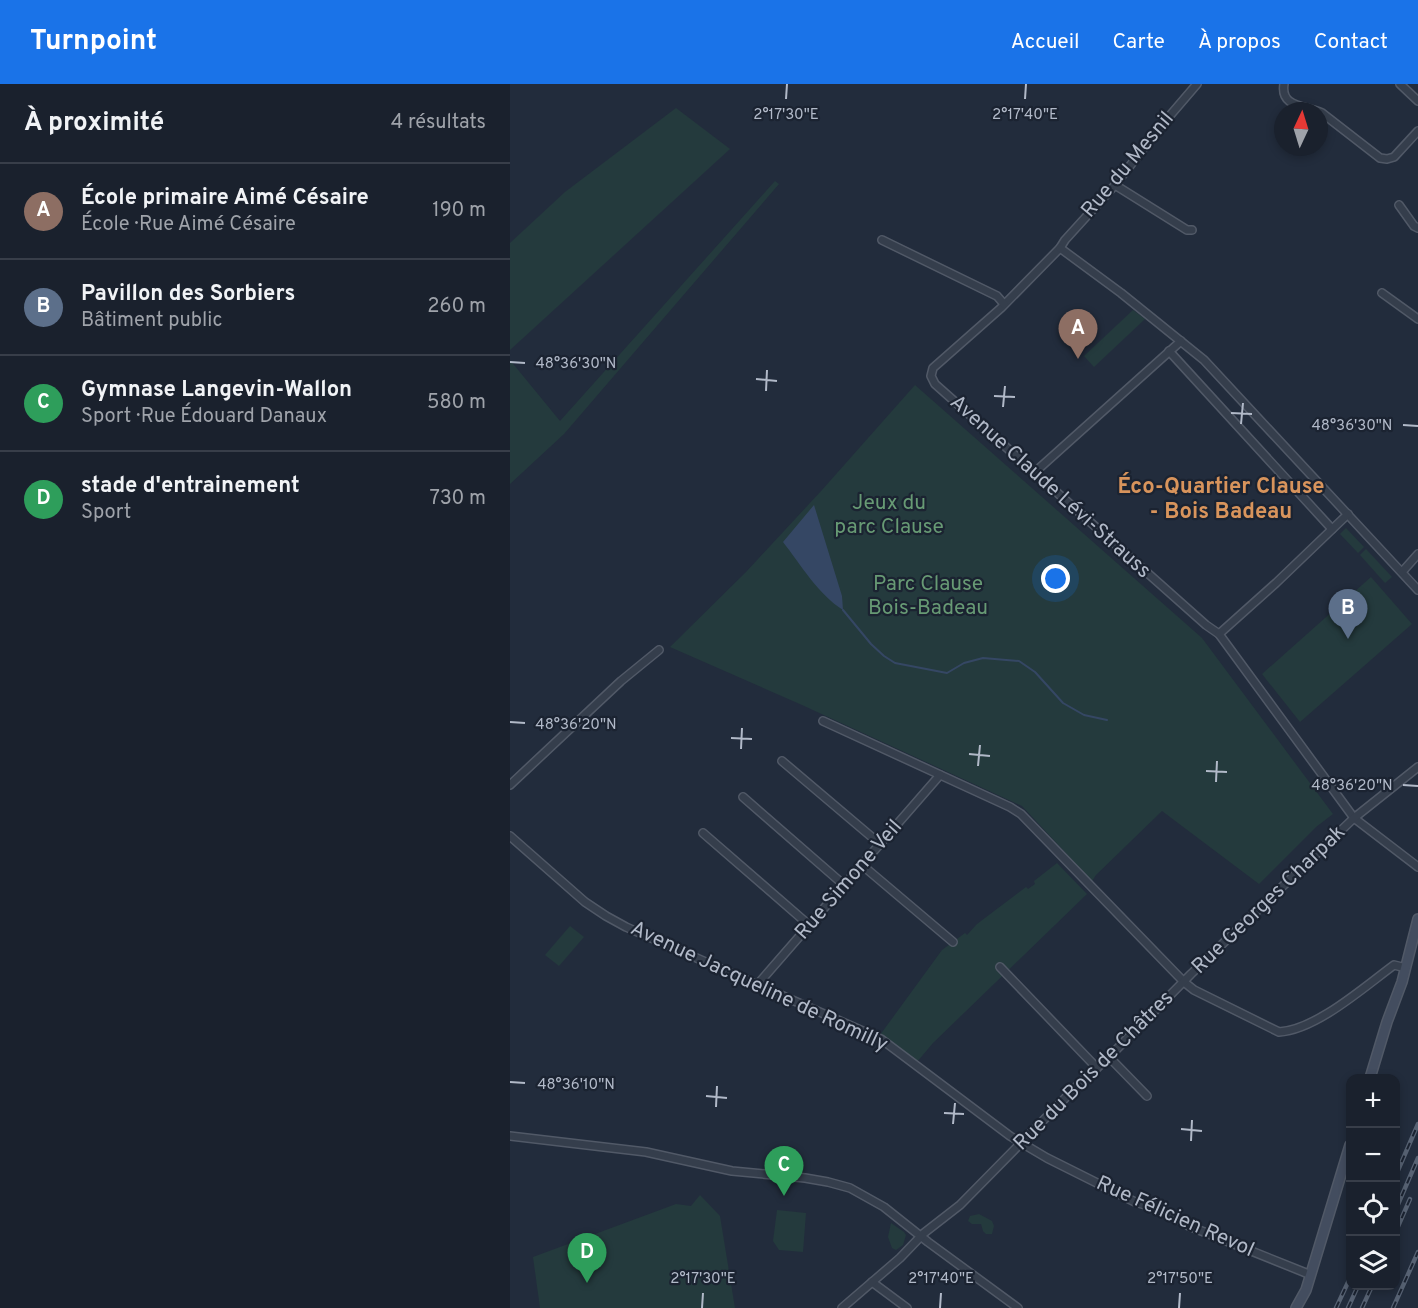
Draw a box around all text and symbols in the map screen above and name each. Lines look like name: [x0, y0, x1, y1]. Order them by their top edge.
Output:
text: Turnpoint: [30, 24, 157, 60]
text: Accueil: [1011, 29, 1080, 56]
text: Carte: [1113, 29, 1165, 56]
text: À propos: [1198, 29, 1281, 56]
text: Contact: [1314, 29, 1388, 56]
north arrow: [1274, 102, 1328, 156]
text: 2°17'30"E: [753, 106, 819, 125]
text: 2°17'40"E: [992, 106, 1058, 125]
street label: Rue du Mesnil: [1076, 106, 1180, 224]
text: À proximité: [24, 107, 164, 140]
text: 4 résultats: [391, 110, 486, 136]
text: École primaire Aimé Césaire: [81, 185, 369, 212]
text: A: [36, 198, 51, 224]
text: 190 m: [432, 198, 486, 224]
text: École · Rue Aimé Césaire: [81, 212, 296, 238]
text: Pavillon des Sorbiers: [81, 281, 295, 308]
text: B: [37, 294, 50, 320]
text: 260 m: [427, 294, 486, 320]
text: Bâtiment public: [81, 308, 222, 334]
pin: A: [1058, 310, 1098, 359]
text: 48°36'30"N: [536, 355, 616, 374]
text: Gymnase Langevin-Wallon: [81, 377, 352, 404]
street label: Avenue Claude Lévi-Strauss: [944, 389, 1156, 585]
text: C: [37, 390, 50, 416]
text: 580 m: [427, 390, 486, 416]
text: Sport · Rue Édouard Danaux: [81, 404, 327, 430]
text: 48°36'30"N: [1312, 417, 1392, 436]
district label: Éco-Quartier Clause - Bois Badeau: [1117, 472, 1325, 526]
text: stade d'entrainement: [81, 473, 300, 500]
text: D: [36, 486, 51, 512]
text: 730 m: [430, 486, 486, 512]
park label: Jeux du parc Clause: [834, 490, 944, 541]
text: Sport: [81, 500, 131, 526]
your location: [1041, 564, 1070, 593]
park label: Parc Clause Bois-Badeau: [868, 571, 988, 622]
pin: B: [1328, 590, 1368, 639]
text: 48°36'20"N: [535, 716, 617, 735]
text: 48°36'20"N: [1311, 777, 1393, 796]
street label: Rue Simone Veil: [789, 814, 909, 946]
street label: Rue Georges Charpak: [1186, 819, 1352, 981]
street label: Avenue Jacqueline de Romilly: [626, 915, 892, 1059]
street label: Rue du Bois de Châtres: [1008, 985, 1180, 1157]
map controls: [1346, 1074, 1400, 1290]
button: +: [1346, 1074, 1400, 1128]
text: 48°36'10"N: [537, 1076, 615, 1095]
button: −: [1346, 1128, 1400, 1182]
pin: C: [764, 1146, 804, 1196]
street label: Rue Félicien Revol: [1092, 1170, 1258, 1264]
button: locate: [1346, 1182, 1400, 1236]
pin: D: [568, 1234, 607, 1283]
button: layers: [1346, 1236, 1400, 1290]
text: 2°17'30"E: [670, 1270, 736, 1289]
text: 2°17'40"E: [908, 1270, 974, 1289]
text: 2°17'50"E: [1147, 1270, 1213, 1289]

